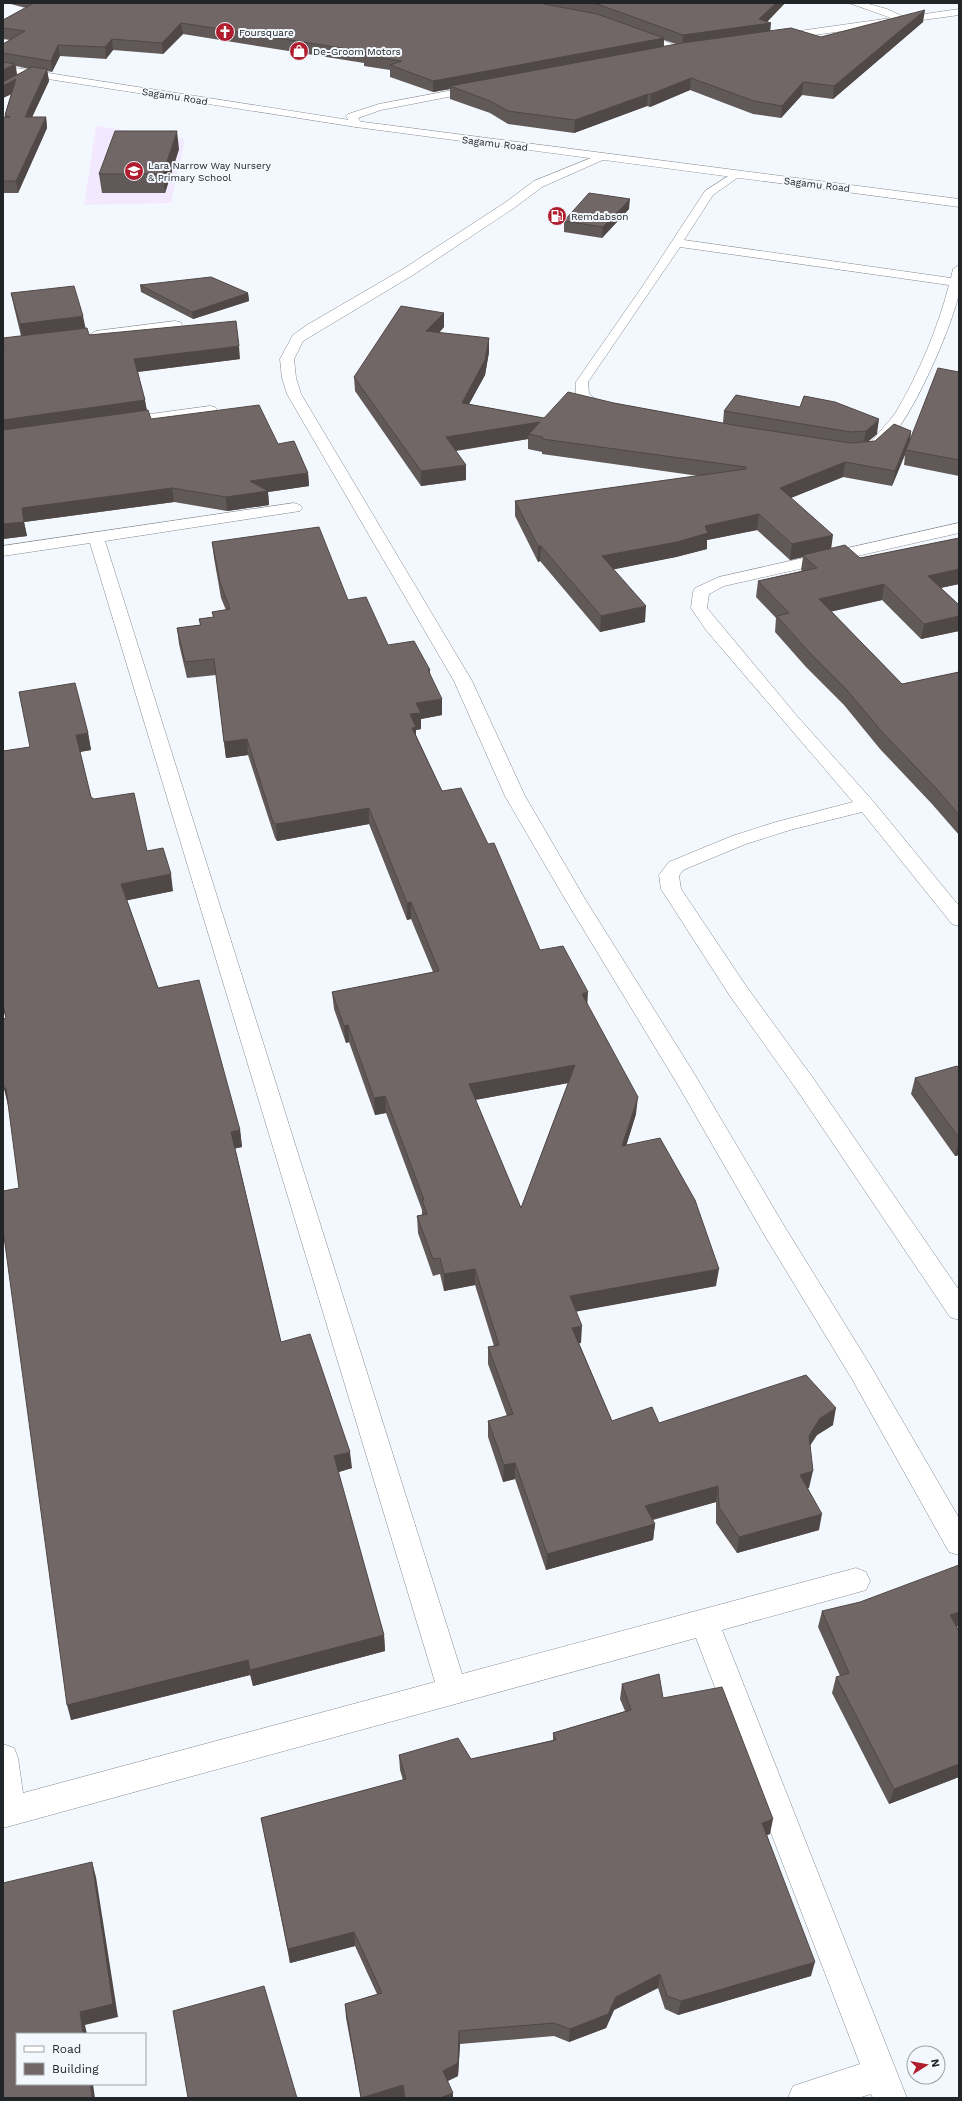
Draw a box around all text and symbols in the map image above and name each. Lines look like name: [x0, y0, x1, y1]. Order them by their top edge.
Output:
church icon: Foursquare: [214, 21, 236, 43]
place label: Foursquare: [239, 27, 294, 38]
shop icon: De-Groom Motors: [288, 40, 310, 62]
place label: De-Groom Motors: [313, 46, 401, 57]
street label: Sagamu Road: [141, 86, 209, 107]
street label: Sagamu Road: [461, 134, 529, 153]
school or university icon: Lara Narrow Way Nursery & Primary School: [123, 160, 145, 182]
place label: Lara Narrow Way Nursery & Primary School: [148, 160, 272, 183]
street label: Sagamu Road: [783, 175, 851, 194]
fuel station icon: Remdabson: [546, 205, 568, 227]
place label: Remdabson: [571, 211, 628, 222]
legend: [16, 2033, 146, 2085]
text: Road: [52, 2042, 81, 2056]
north arrow: [906, 2045, 946, 2085]
text: N: [928, 2058, 942, 2068]
text: Building: [52, 2062, 99, 2076]

